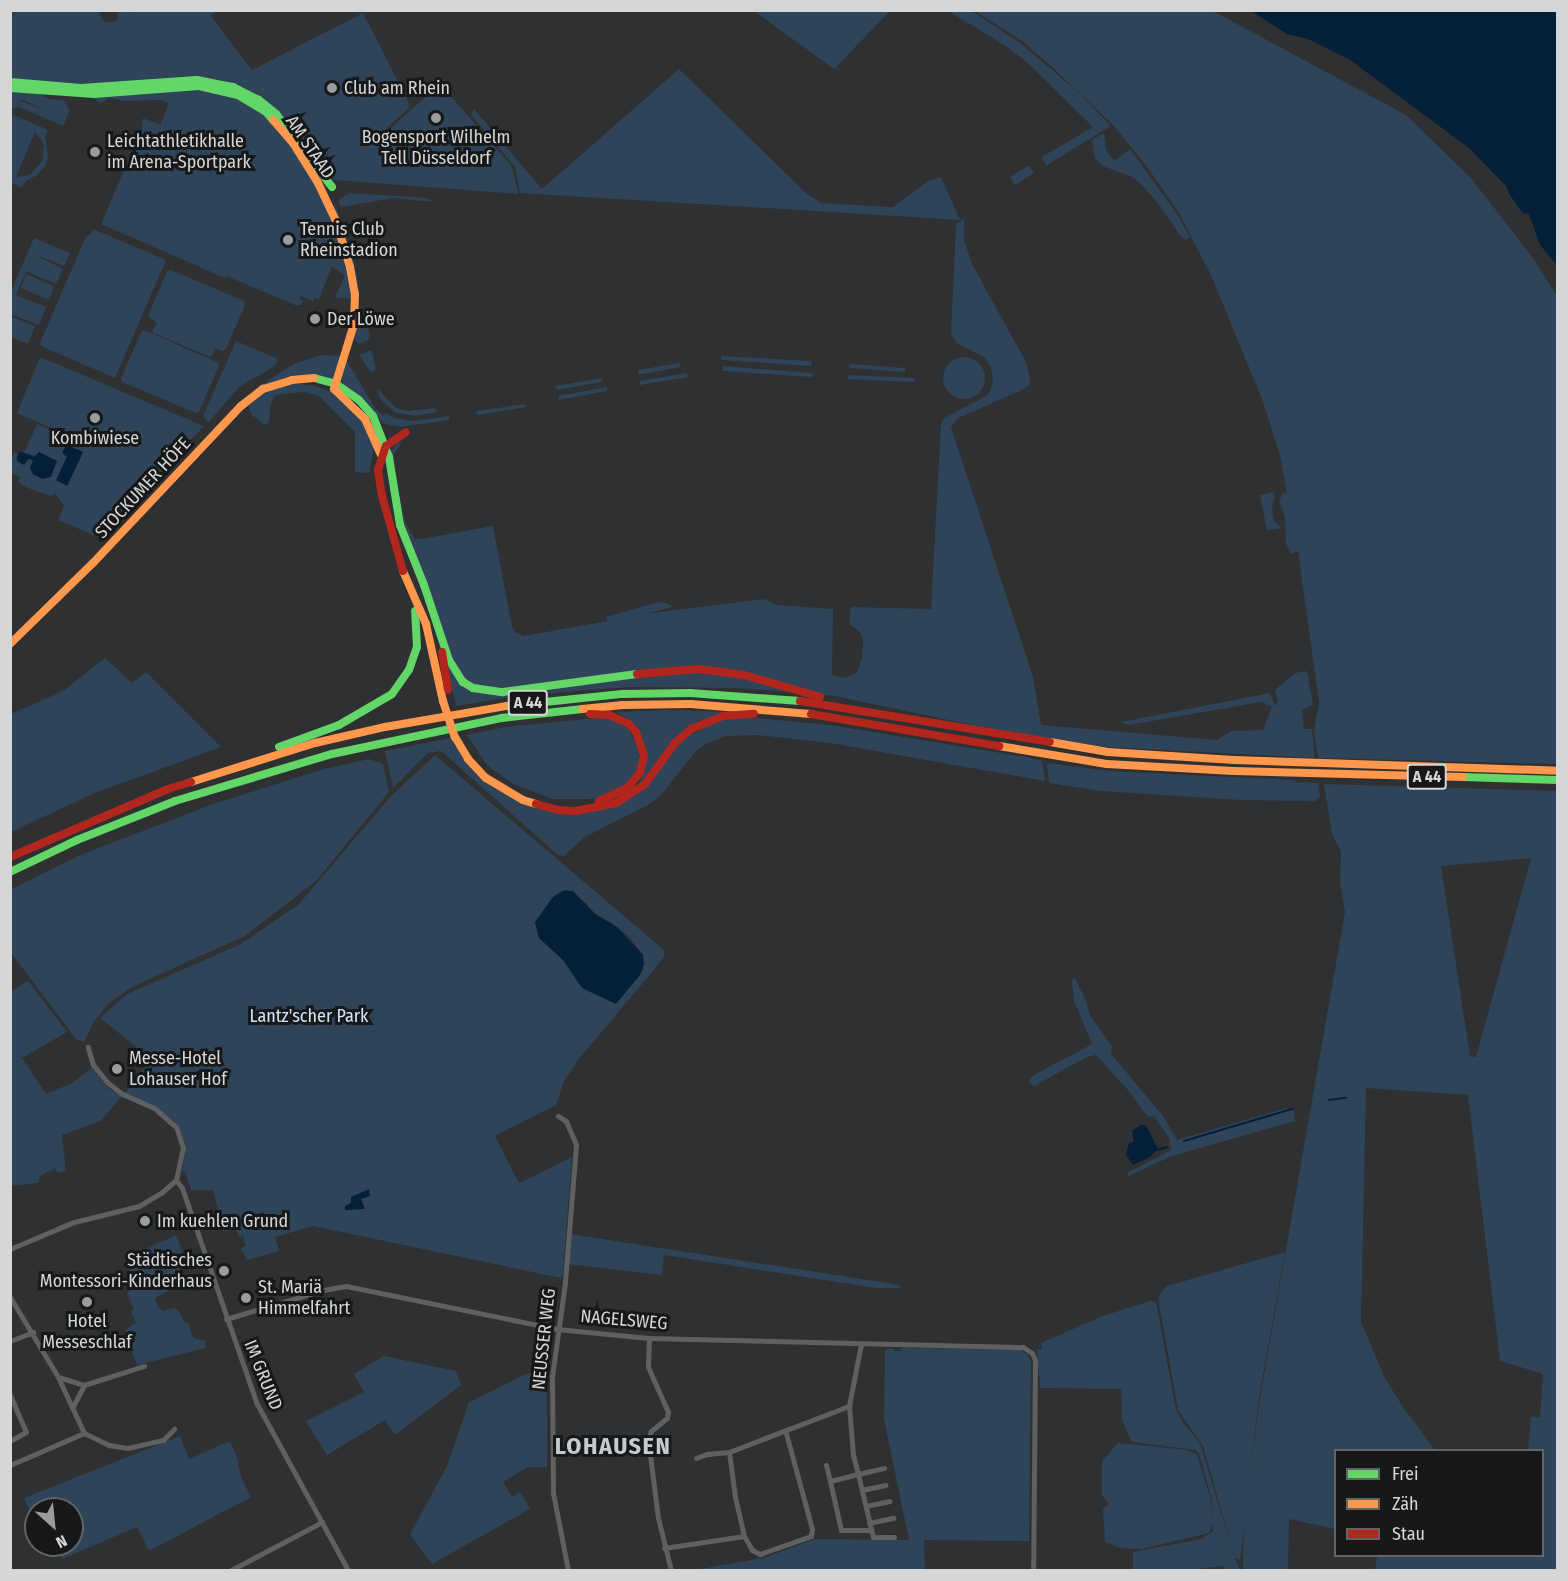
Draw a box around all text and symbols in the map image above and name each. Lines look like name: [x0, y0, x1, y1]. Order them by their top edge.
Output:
place label: Club am Rhein: [344, 77, 450, 99]
marker: Club am Rhein: [325, 81, 339, 95]
street label: AM STAAD: [281, 111, 339, 183]
marker: Bogensport Wilhelm Tell Düsseldorf: [429, 111, 443, 125]
place label: Bogensport Wilhelm Tell Düsseldorf: [362, 127, 510, 170]
place label: Leichtathletikhalle im Arena-Sportpark: [107, 131, 251, 174]
marker: Leichtathletikhalle im Arena-Sportpark: [88, 145, 102, 159]
place label: Tennis Club Rheinstadion: [300, 219, 398, 262]
marker: Tennis Club Rheinstadion: [281, 233, 295, 247]
place label: Der Löwe: [327, 308, 395, 330]
marker: Der Löwe: [308, 312, 322, 326]
marker: Kombiwiese: [88, 411, 102, 425]
place label: Kombiwiese: [51, 427, 139, 449]
street label: STOCKUMER HÖFE: [91, 433, 195, 543]
road number: A 44: [507, 690, 549, 716]
road number: A 44: [1406, 764, 1448, 790]
park label: Lantz'scher Park: [250, 1005, 368, 1027]
place label: Messe-Hotel Lohauser Hof: [129, 1048, 227, 1090]
marker: Messe-Hotel Lohauser Hof: [110, 1062, 124, 1076]
place label: Im kuehlen Grund: [157, 1210, 288, 1232]
marker: Im kuehlen Grund: [138, 1214, 152, 1228]
place label: Städtisches Montessori-Kinderhaus: [40, 1250, 212, 1292]
marker: Städtisches Montessori-Kinderhaus: [217, 1264, 231, 1278]
place label: St. Mariä Himmelfahrt: [258, 1277, 350, 1320]
street label: NEUSSER WEG: [528, 1287, 560, 1391]
marker: St. Mariä Himmelfahrt: [239, 1291, 253, 1305]
marker: Hotel Messeschlaf: [80, 1295, 94, 1309]
street label: NAGELSWEG: [580, 1305, 668, 1335]
place label: Hotel Messeschlaf: [42, 1311, 132, 1354]
street label: IM GRUND: [239, 1337, 287, 1413]
district label: LOHAUSEN: [555, 1433, 671, 1461]
legend: [1334, 1449, 1544, 1557]
text: Frei: [1392, 1463, 1418, 1485]
text: Zäh: [1392, 1493, 1419, 1515]
north arrow: [24, 1497, 84, 1557]
text: Stau: [1392, 1523, 1425, 1545]
text: N: [53, 1531, 70, 1552]

